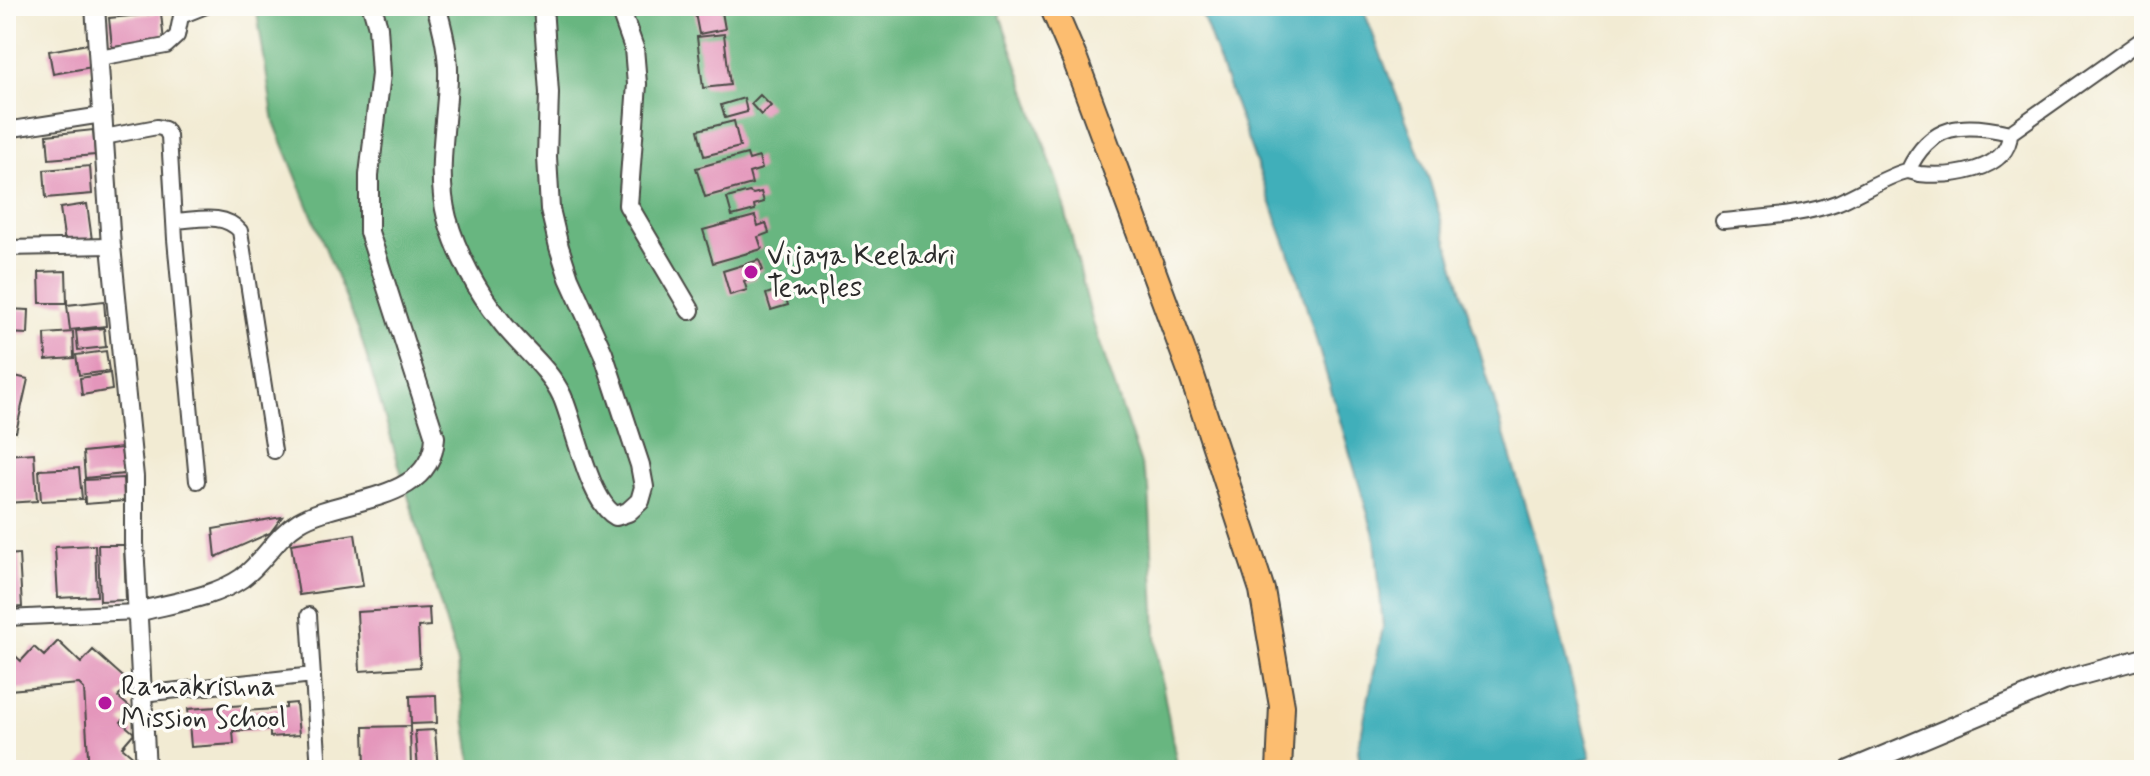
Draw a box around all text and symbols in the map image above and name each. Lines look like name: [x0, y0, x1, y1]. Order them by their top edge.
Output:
place label: Vijaya Keeladri Temples: [767, 238, 955, 307]
marker: Vijaya Keeladri Temples: [742, 263, 760, 281]
place label: Ramakrishna Mission School: [121, 669, 286, 738]
marker: Ramakrishna Mission School: [96, 694, 114, 712]

